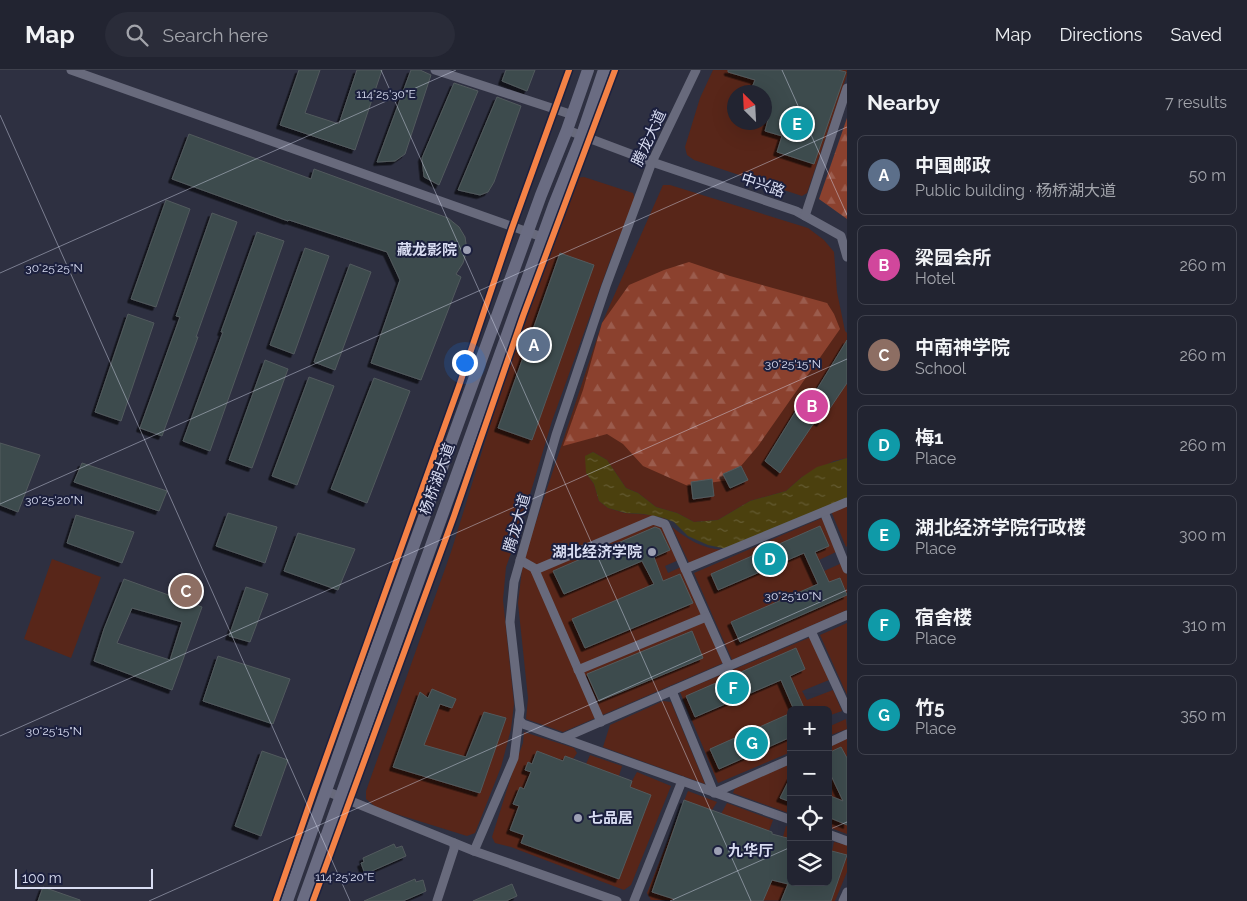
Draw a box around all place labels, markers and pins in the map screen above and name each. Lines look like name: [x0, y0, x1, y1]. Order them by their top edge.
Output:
pin: E: [781, 105, 813, 143]
place label: 藏龙影院: [397, 241, 457, 259]
marker: 藏龙影院: [461, 244, 473, 256]
pin: A: [518, 326, 550, 364]
pin: B: [796, 387, 828, 425]
pin: D: [754, 540, 786, 578]
place label: 湖北经济学院: [552, 543, 642, 561]
marker: 湖北经济学院: [646, 546, 658, 558]
pin: C: [170, 572, 202, 610]
pin: F: [717, 669, 749, 707]
pin: G: [736, 724, 768, 762]
place label: 七品居: [588, 809, 633, 827]
marker: 七品居: [572, 812, 584, 824]
place label: 九华厅: [728, 842, 773, 860]
marker: 九华厅: [712, 845, 724, 857]

